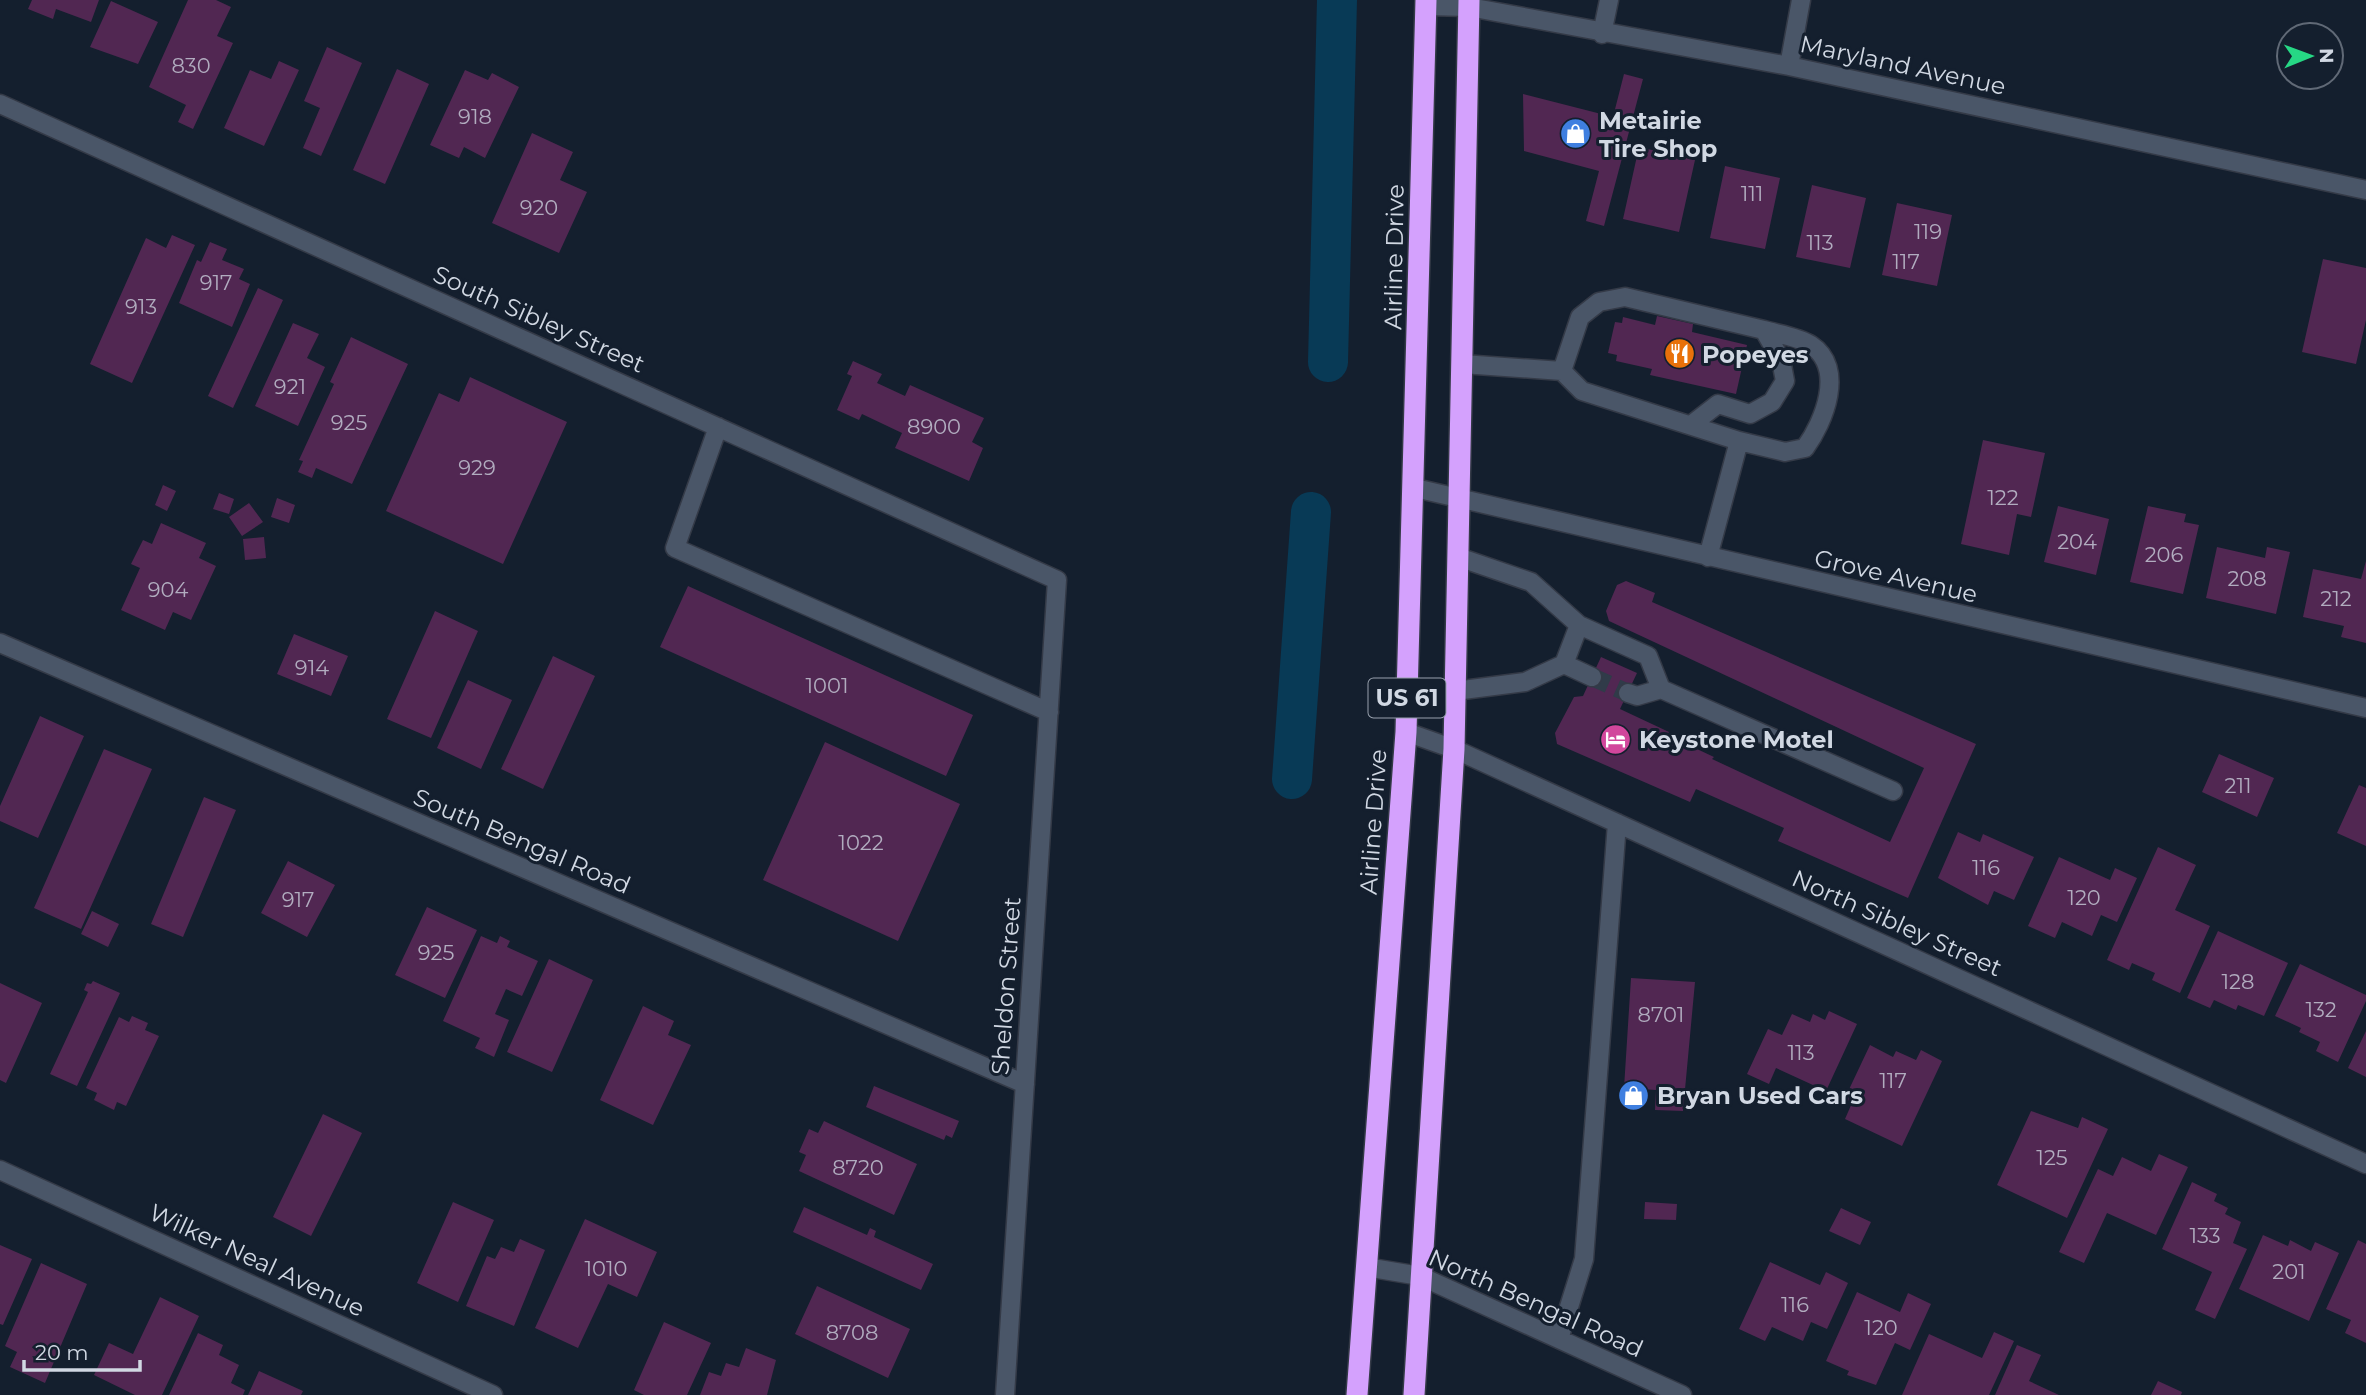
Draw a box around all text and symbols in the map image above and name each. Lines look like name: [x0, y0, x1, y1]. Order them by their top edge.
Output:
north arrow: [2275, 21, 2345, 91]
street label: Maryland Avenue: [1798, 29, 2008, 101]
text: N: [2315, 48, 2338, 64]
house number: 830: [171, 53, 211, 78]
house number: 918: [458, 104, 492, 129]
place label: Metairie Tire Shop: [1599, 106, 1717, 163]
shop icon: Metairie Tire Shop: [1559, 117, 1593, 151]
house number: 111: [1741, 181, 1763, 206]
street label: Airline Drive: [1378, 184, 1410, 330]
house number: 920: [520, 195, 558, 220]
house number: 119: [1914, 219, 1942, 244]
house number: 113: [1806, 230, 1834, 255]
house number: 117: [1892, 249, 1920, 274]
street label: South Sibley Street: [429, 259, 649, 379]
house number: 917: [200, 270, 232, 295]
house number: 913: [125, 294, 157, 319]
restaurant icon: Popeyes: [1662, 337, 1696, 371]
place label: Popeyes: [1702, 340, 1809, 369]
house number: 921: [274, 374, 306, 399]
house number: 925: [331, 410, 367, 435]
house number: 8900: [907, 414, 961, 439]
house number: 929: [458, 455, 496, 480]
house number: 122: [1987, 485, 2019, 510]
house number: 204: [2057, 529, 2097, 554]
house number: 206: [2145, 542, 2183, 567]
street label: Grove Avenue: [1812, 543, 1980, 609]
house number: 208: [2227, 566, 2267, 591]
house number: 904: [148, 577, 188, 602]
house number: 212: [2320, 586, 2352, 611]
house number: 914: [295, 655, 329, 680]
house number: 1001: [806, 673, 848, 698]
road number: US 61: [1368, 678, 1446, 718]
hotel icon: Keystone Motel: [1599, 722, 1633, 756]
place label: Keystone Motel: [1639, 725, 1834, 754]
street label: Airline Drive: [1353, 748, 1393, 896]
house number: 211: [2224, 773, 2252, 798]
street label: South Bengal Road: [409, 782, 635, 900]
house number: 1022: [838, 830, 884, 855]
house number: 116: [1972, 855, 2000, 880]
street label: North Sibley Street: [1787, 864, 2007, 982]
house number: 120: [2067, 885, 2101, 910]
house number: 917: [282, 887, 314, 912]
street label: Sheldon Street: [985, 896, 1027, 1076]
house number: 925: [418, 940, 454, 965]
house number: 128: [2222, 969, 2254, 994]
house number: 132: [2305, 997, 2337, 1022]
house number: 8701: [1638, 1002, 1684, 1027]
house number: 113: [1787, 1040, 1815, 1065]
house number: 117: [1879, 1068, 1907, 1093]
shop icon: Bryan Used Cars: [1617, 1078, 1651, 1112]
place label: Bryan Used Cars: [1657, 1081, 1863, 1110]
house number: 125: [2036, 1145, 2068, 1170]
house number: 8720: [832, 1155, 884, 1180]
street label: Wilker Neal Avenue: [145, 1197, 369, 1323]
house number: 133: [2189, 1223, 2221, 1248]
street label: North Bengal Road: [1424, 1243, 1648, 1363]
house number: 1010: [585, 1256, 627, 1281]
house number: 201: [2272, 1259, 2306, 1284]
house number: 116: [1781, 1292, 1809, 1317]
house number: 120: [1864, 1315, 1898, 1340]
house number: 8708: [826, 1320, 878, 1345]
scale bar: [24, 1328, 140, 1372]
text: 20 m: [35, 1340, 89, 1365]

